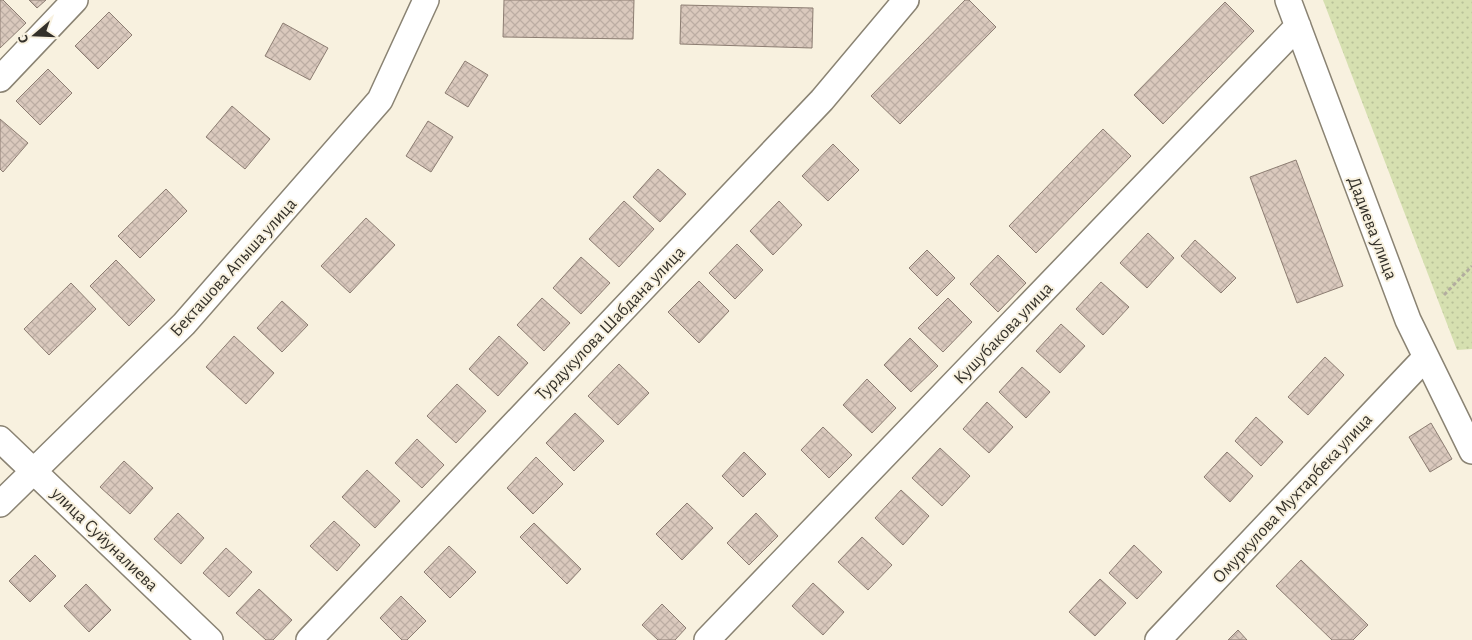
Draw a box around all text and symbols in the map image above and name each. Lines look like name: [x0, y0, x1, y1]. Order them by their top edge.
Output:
north arrow: [10, 10, 60, 60]
text: С: [16, 33, 32, 45]
street label: Дадиева улица: [1344, 174, 1400, 282]
street label: Бекташова Апыша улица: [167, 195, 300, 340]
street label: Турдукулова Шабдана улица: [532, 242, 689, 404]
street label: Кушубакова улица: [950, 279, 1057, 388]
street label: Омуркулова Мухтарбека улица: [1209, 410, 1376, 587]
street label: улица Суйуналиева: [47, 484, 161, 595]

